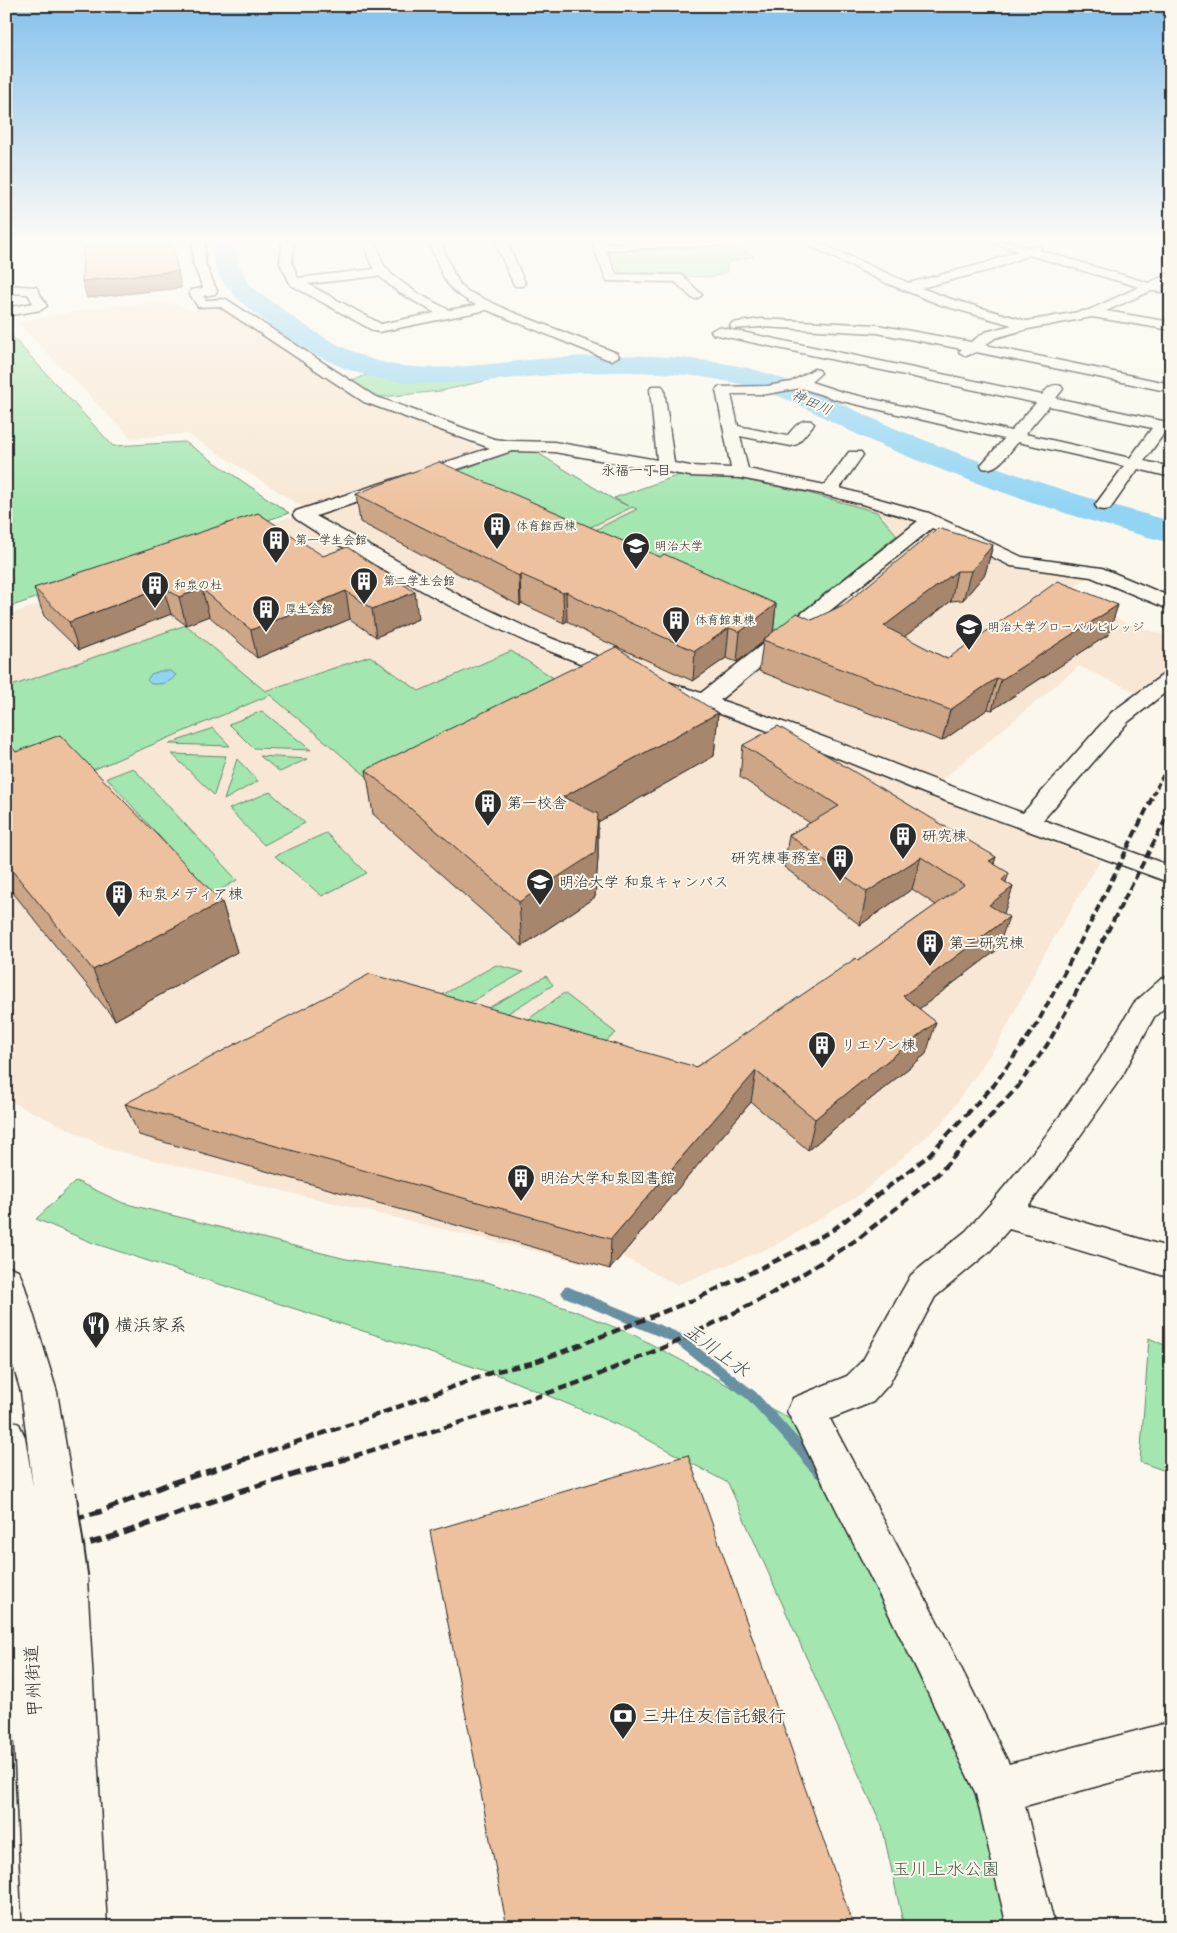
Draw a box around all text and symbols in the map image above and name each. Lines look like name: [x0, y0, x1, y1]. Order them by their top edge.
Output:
water label: 神田川: [789, 385, 835, 419]
district label: 永福一丁目: [601, 461, 671, 479]
building icon: 体育館西棟: [482, 511, 512, 550]
place label: 体育館西棟: [516, 518, 576, 534]
building icon: 第一学生会館: [261, 525, 291, 564]
school or university icon: 明治大学: [621, 531, 651, 570]
place label: 第一学生会館: [295, 532, 367, 548]
place label: 明治大学: [655, 538, 703, 554]
building icon: 第二学生会館: [349, 566, 379, 605]
building icon: 和泉の杜: [140, 570, 170, 609]
place label: 第二学生会館: [383, 573, 455, 589]
place label: 和泉の杜: [174, 577, 222, 593]
building icon: 厚生会館: [251, 594, 281, 633]
place label: 厚生会館: [285, 601, 333, 617]
building icon: 体育館東棟: [661, 605, 691, 644]
place label: 体育館東棟: [695, 612, 755, 628]
school or university icon: 明治大学グローバルビレッジ: [954, 612, 984, 651]
place label: 明治大学グローバルビレッジ: [988, 619, 1144, 635]
building icon: 第一校舎: [473, 788, 503, 827]
place label: 第一校舎: [507, 793, 567, 813]
building icon: 研究棟: [888, 821, 918, 860]
place label: 研究棟: [922, 826, 967, 846]
building icon: 研究棟事務室: [825, 843, 855, 882]
place label: 研究棟事務室: [731, 848, 821, 868]
school or university icon: 明治大学 和泉キャンパス: [525, 867, 555, 906]
place label: 明治大学 和泉キャンパス: [559, 872, 729, 892]
building icon: 和泉メディア棟: [104, 879, 134, 918]
place label: 和泉メディア棟: [138, 884, 243, 904]
building icon: 第二研究棟: [915, 928, 945, 967]
place label: 第二研究棟: [949, 933, 1024, 953]
building icon: リエゾン棟: [807, 1030, 837, 1069]
place label: リエゾン棟: [841, 1035, 916, 1055]
building icon: 明治大学和泉図書館: [506, 1163, 536, 1202]
place label: 明治大学和泉図書館: [540, 1168, 675, 1188]
restaurant icon: 横浜家系: [81, 1310, 111, 1349]
place label: 横浜家系: [115, 1313, 187, 1337]
water label: 玉川上水: [679, 1318, 755, 1383]
street label: 甲州街道: [19, 1644, 47, 1718]
bank icon: 三井住友信託銀行: [608, 1701, 638, 1740]
place label: 三井住友信託銀行: [642, 1704, 786, 1728]
park label: 玉川上水公園: [892, 1857, 1000, 1881]

